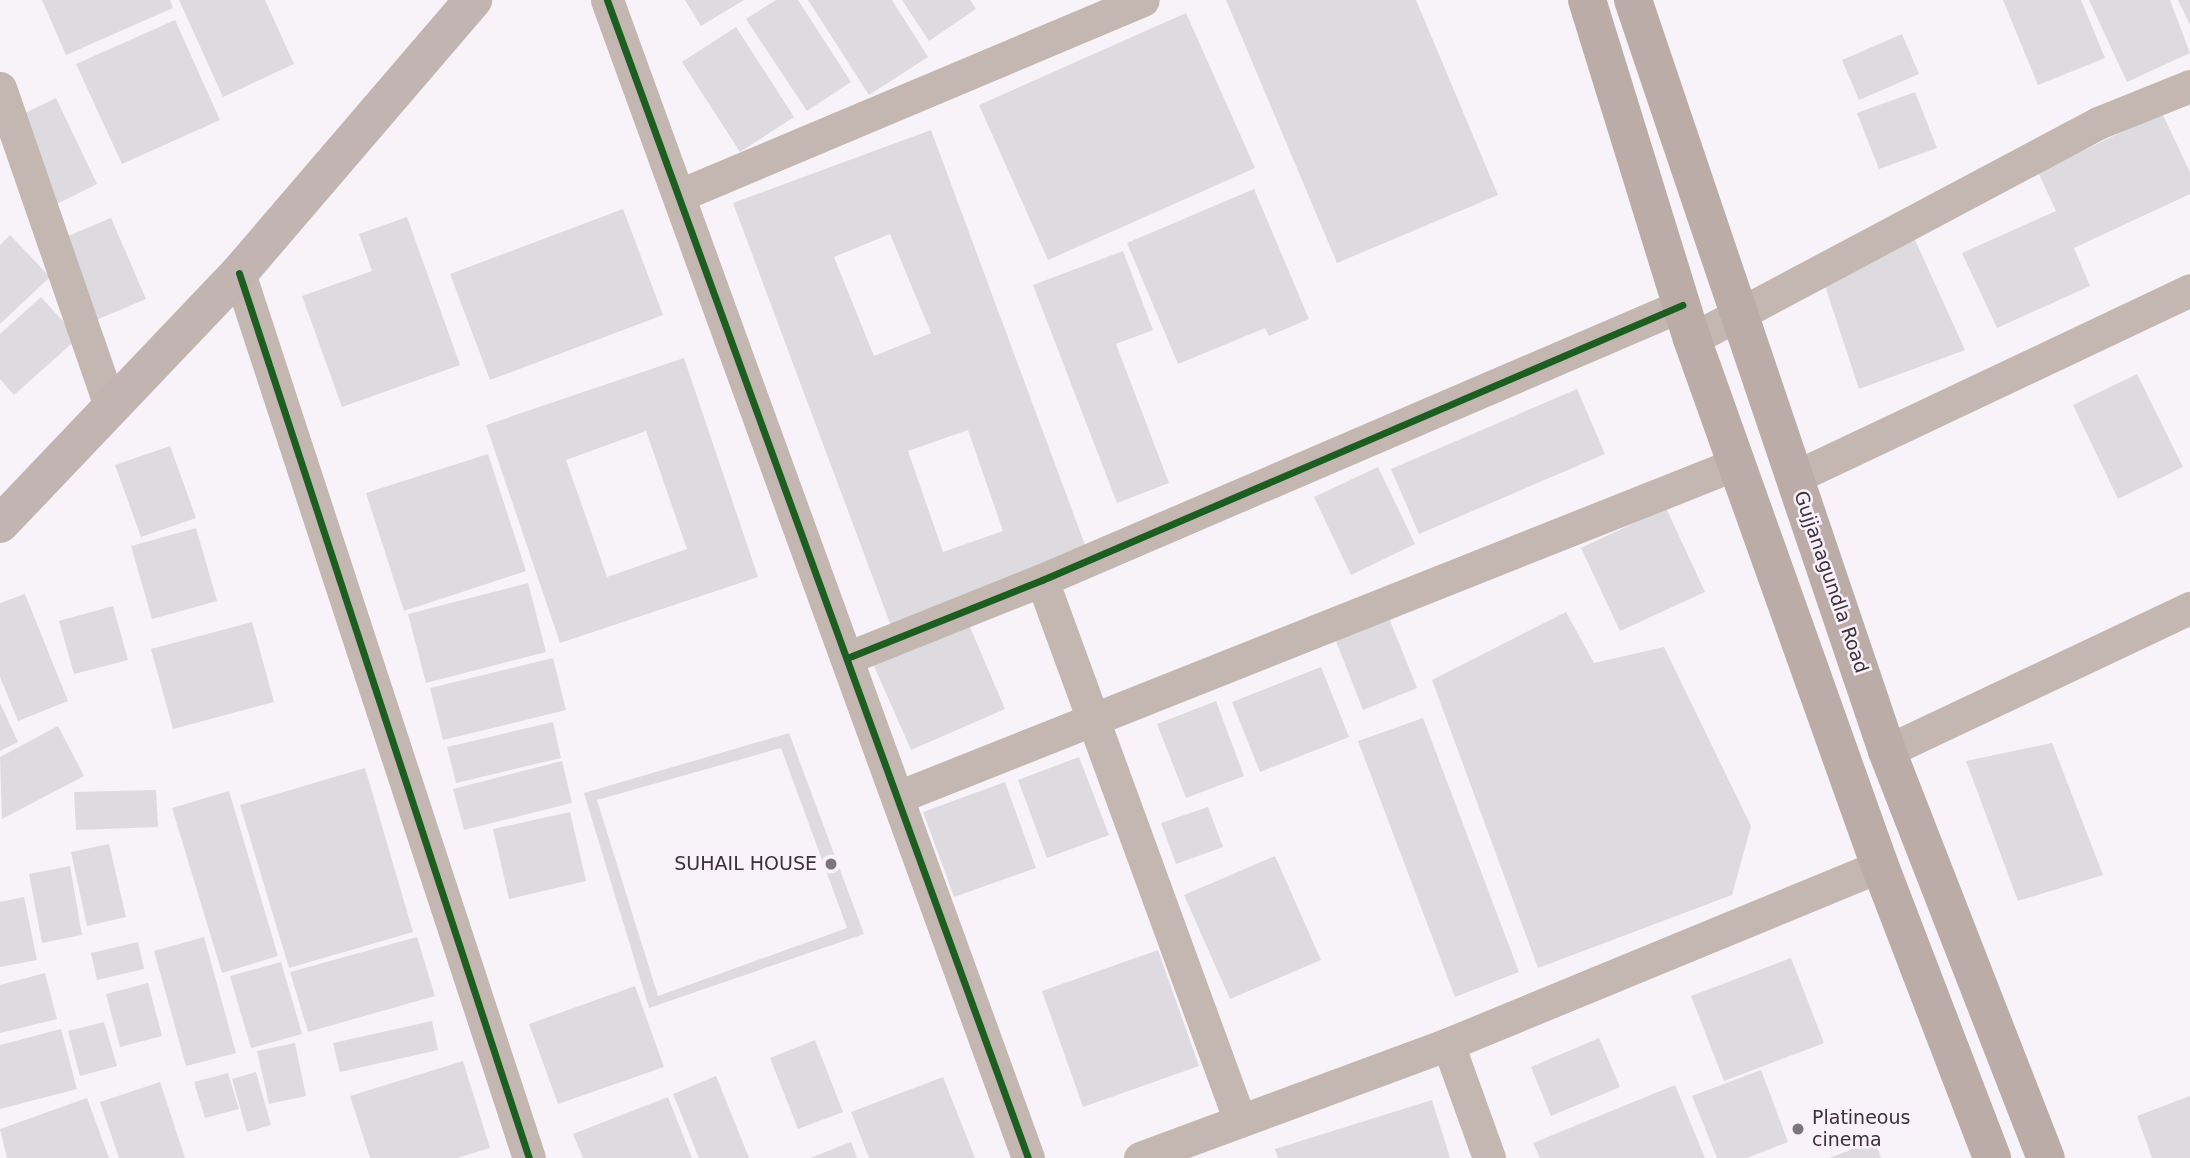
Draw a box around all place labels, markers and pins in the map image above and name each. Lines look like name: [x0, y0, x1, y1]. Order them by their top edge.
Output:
place label: SUHAIL HOUSE: [674, 853, 817, 875]
marker: SUHAIL HOUSE: [823, 856, 839, 872]
place label: Platineous cinema: [1812, 1107, 1910, 1151]
marker: Platineous cinema: [1790, 1121, 1806, 1137]

